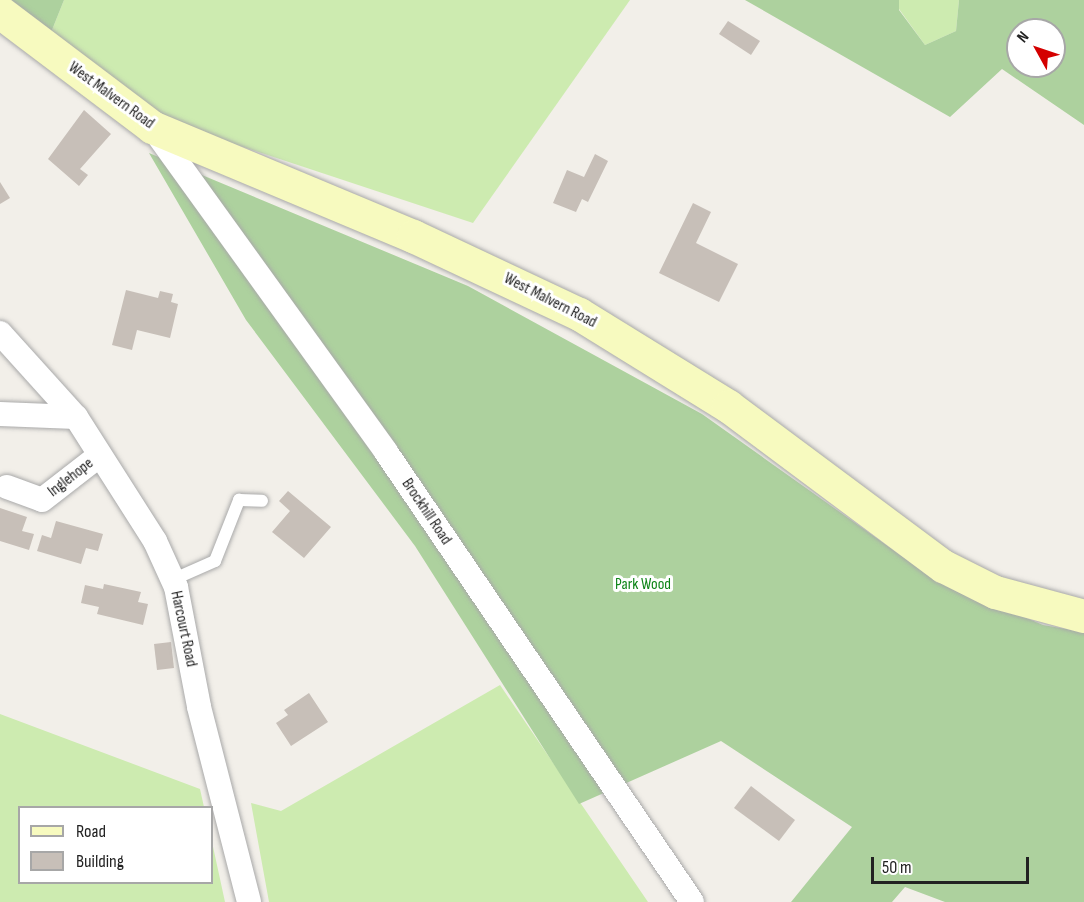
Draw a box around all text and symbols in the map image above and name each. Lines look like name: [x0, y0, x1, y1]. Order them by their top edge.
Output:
north arrow: [1006, 18, 1066, 78]
text: N: [1013, 28, 1033, 47]
street label: West Malvern Road: [64, 58, 158, 134]
street label: West Malvern Road: [500, 269, 600, 333]
street label: Inglehope: [44, 454, 98, 502]
street label: Brockhill Road: [397, 475, 455, 549]
park label: Park Wood: [615, 575, 671, 595]
street label: Harcourt Road: [166, 589, 200, 669]
legend: [18, 806, 213, 884]
text: Road: [76, 821, 106, 842]
scale bar: [874, 845, 1032, 883]
text: Building: [76, 851, 124, 872]
text: 50 m: [882, 857, 912, 878]

